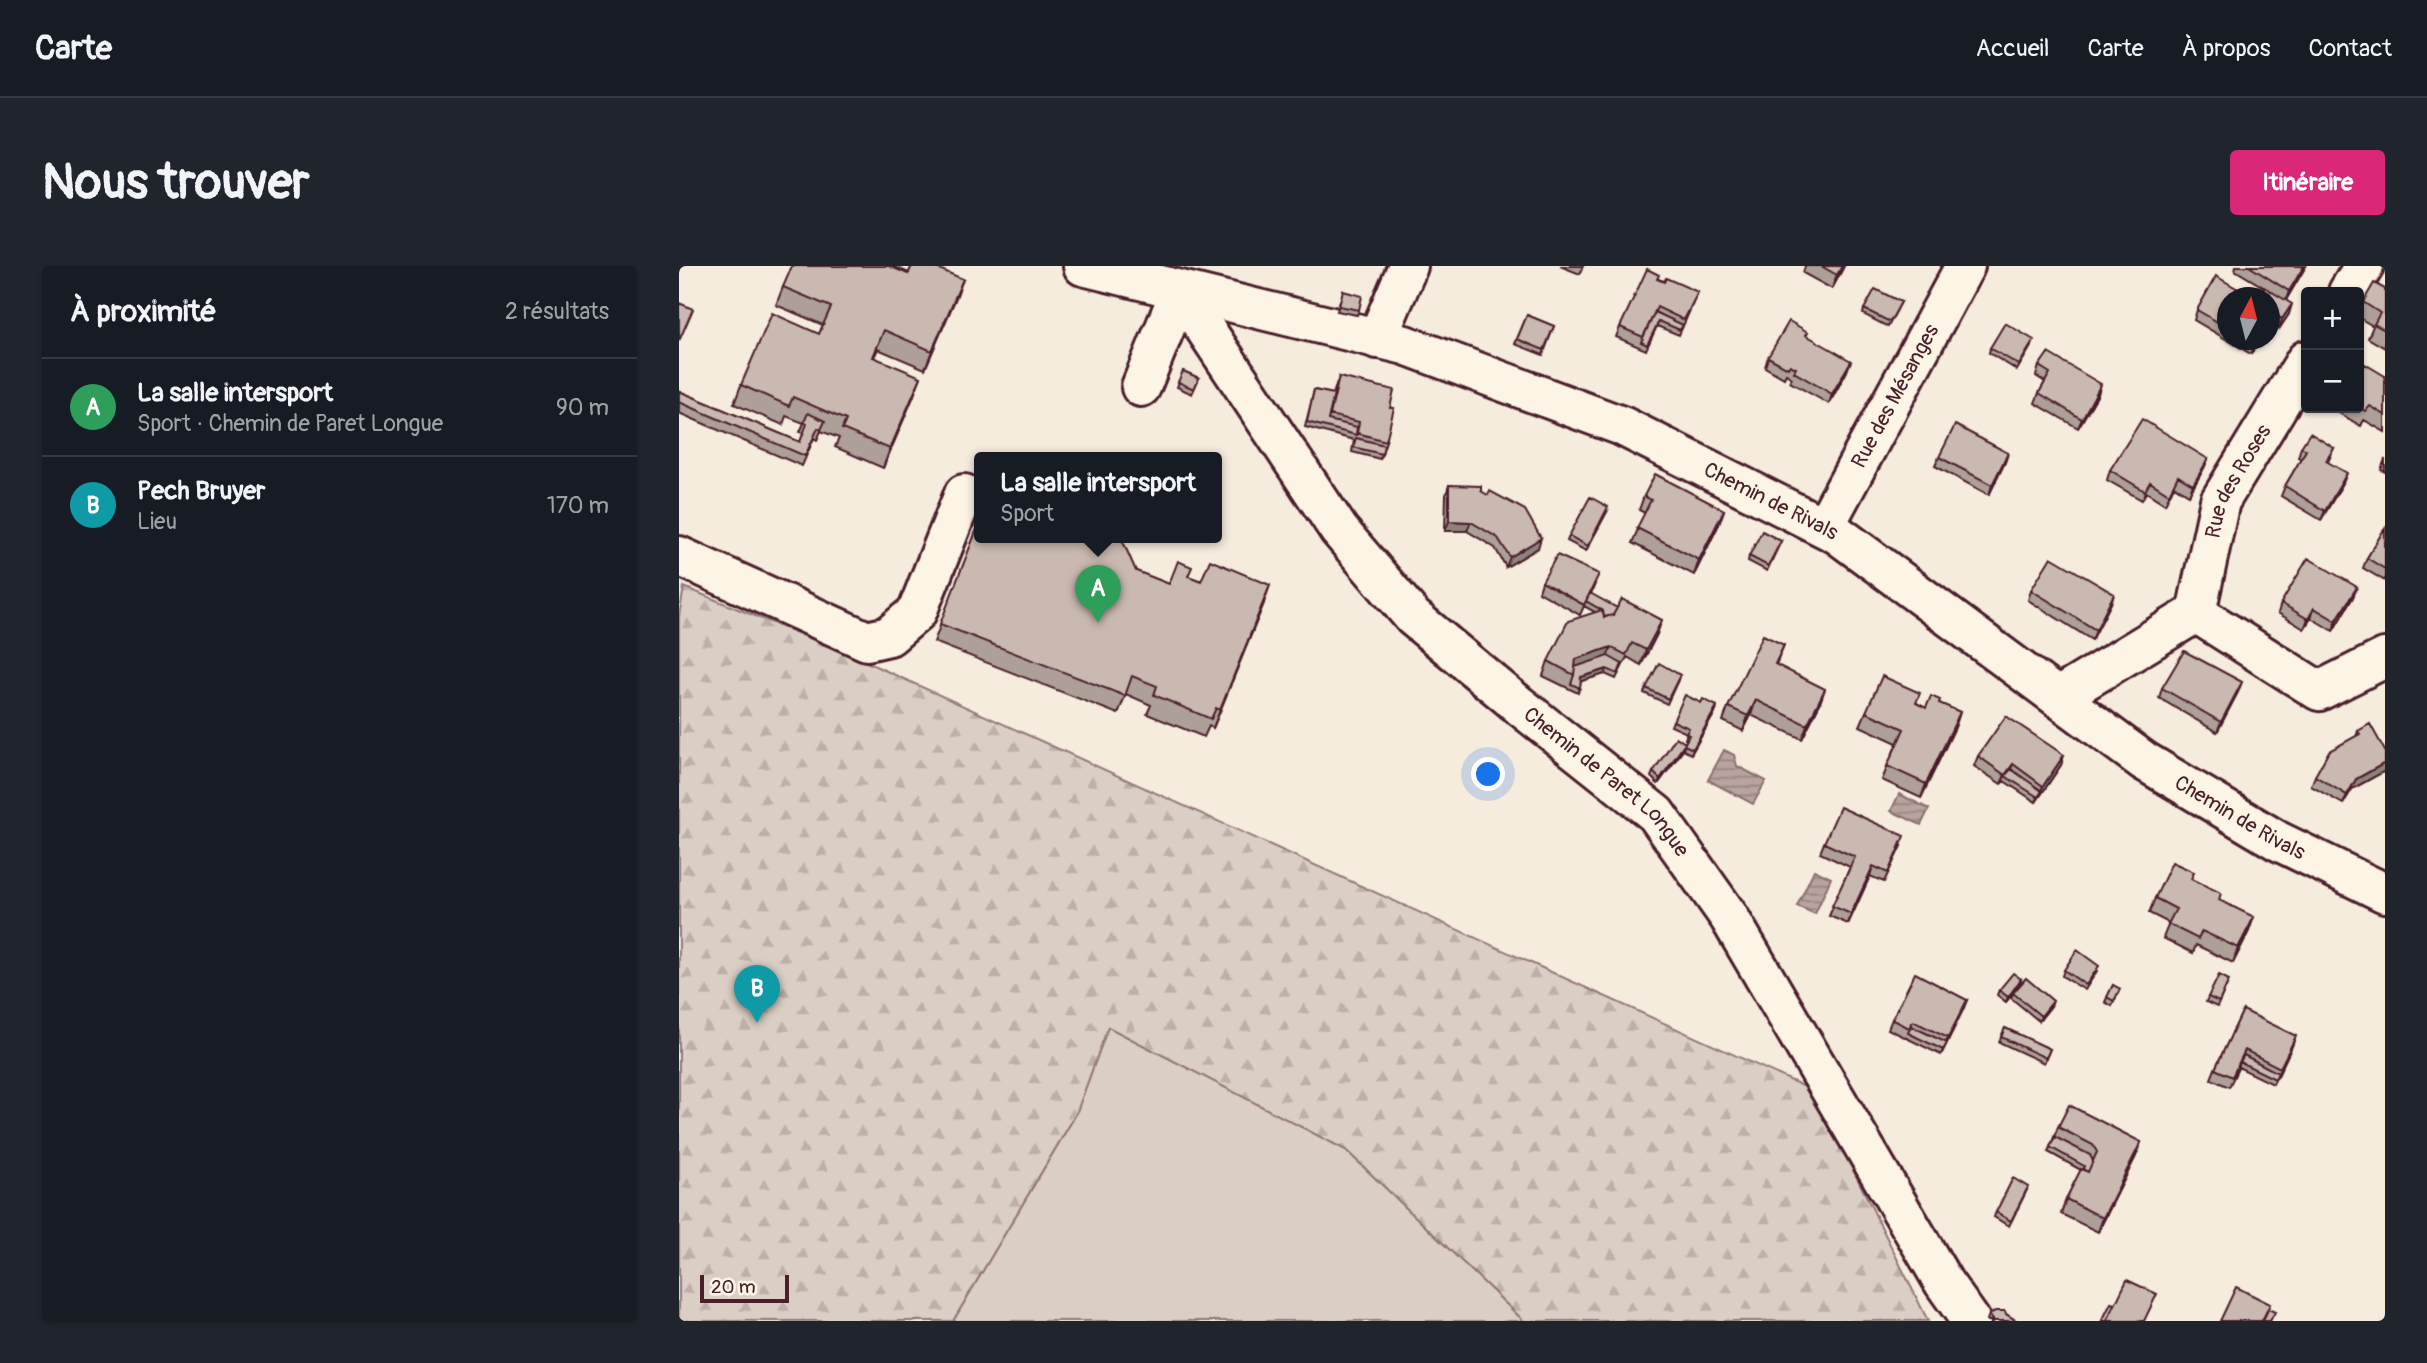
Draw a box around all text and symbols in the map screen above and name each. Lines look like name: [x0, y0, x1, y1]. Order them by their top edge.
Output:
text: Carte: [35, 28, 112, 69]
text: Accueil: [1976, 34, 2050, 63]
text: Carte: [2088, 34, 2144, 63]
text: À propos: [2182, 34, 2271, 63]
text: Contact: [2309, 34, 2392, 63]
button: Itinéraire: [2230, 150, 2385, 215]
text: Nous trouver: [42, 152, 310, 213]
north arrow: [2217, 287, 2280, 350]
map controls: [2301, 287, 2364, 413]
button: +: [2301, 287, 2364, 350]
text: À proximité: [70, 293, 216, 330]
text: 2 résultats: [505, 297, 609, 326]
street label: Rue des Mésanges: [1845, 319, 1945, 473]
button: −: [2301, 350, 2364, 413]
text: La salle intersport: [137, 377, 333, 409]
text: A: [86, 393, 100, 422]
text: 90 m: [556, 393, 609, 422]
text: Sport · Chemin de Paret Longue: [137, 409, 443, 438]
street label: Rue des Roses: [2199, 419, 2278, 541]
popup: [974, 452, 1222, 543]
street label: Chemin de Rivals: [1699, 456, 1843, 547]
text: La salle intersport: [1000, 467, 1196, 499]
text: Pech Bruyer: [137, 475, 265, 507]
text: B: [86, 491, 100, 520]
text: 170 m: [547, 491, 609, 520]
text: Sport: [1000, 499, 1054, 528]
text: Lieu: [137, 507, 177, 536]
pin: A: [1075, 565, 1121, 623]
street label: Chemin de Paret Longue: [1518, 701, 1695, 863]
your location: [1471, 757, 1505, 791]
street label: Chemin de Rivals: [2169, 769, 2310, 867]
pin: B: [734, 965, 780, 1023]
scale bar: [700, 1272, 789, 1304]
text: 20 m: [711, 1275, 756, 1299]

